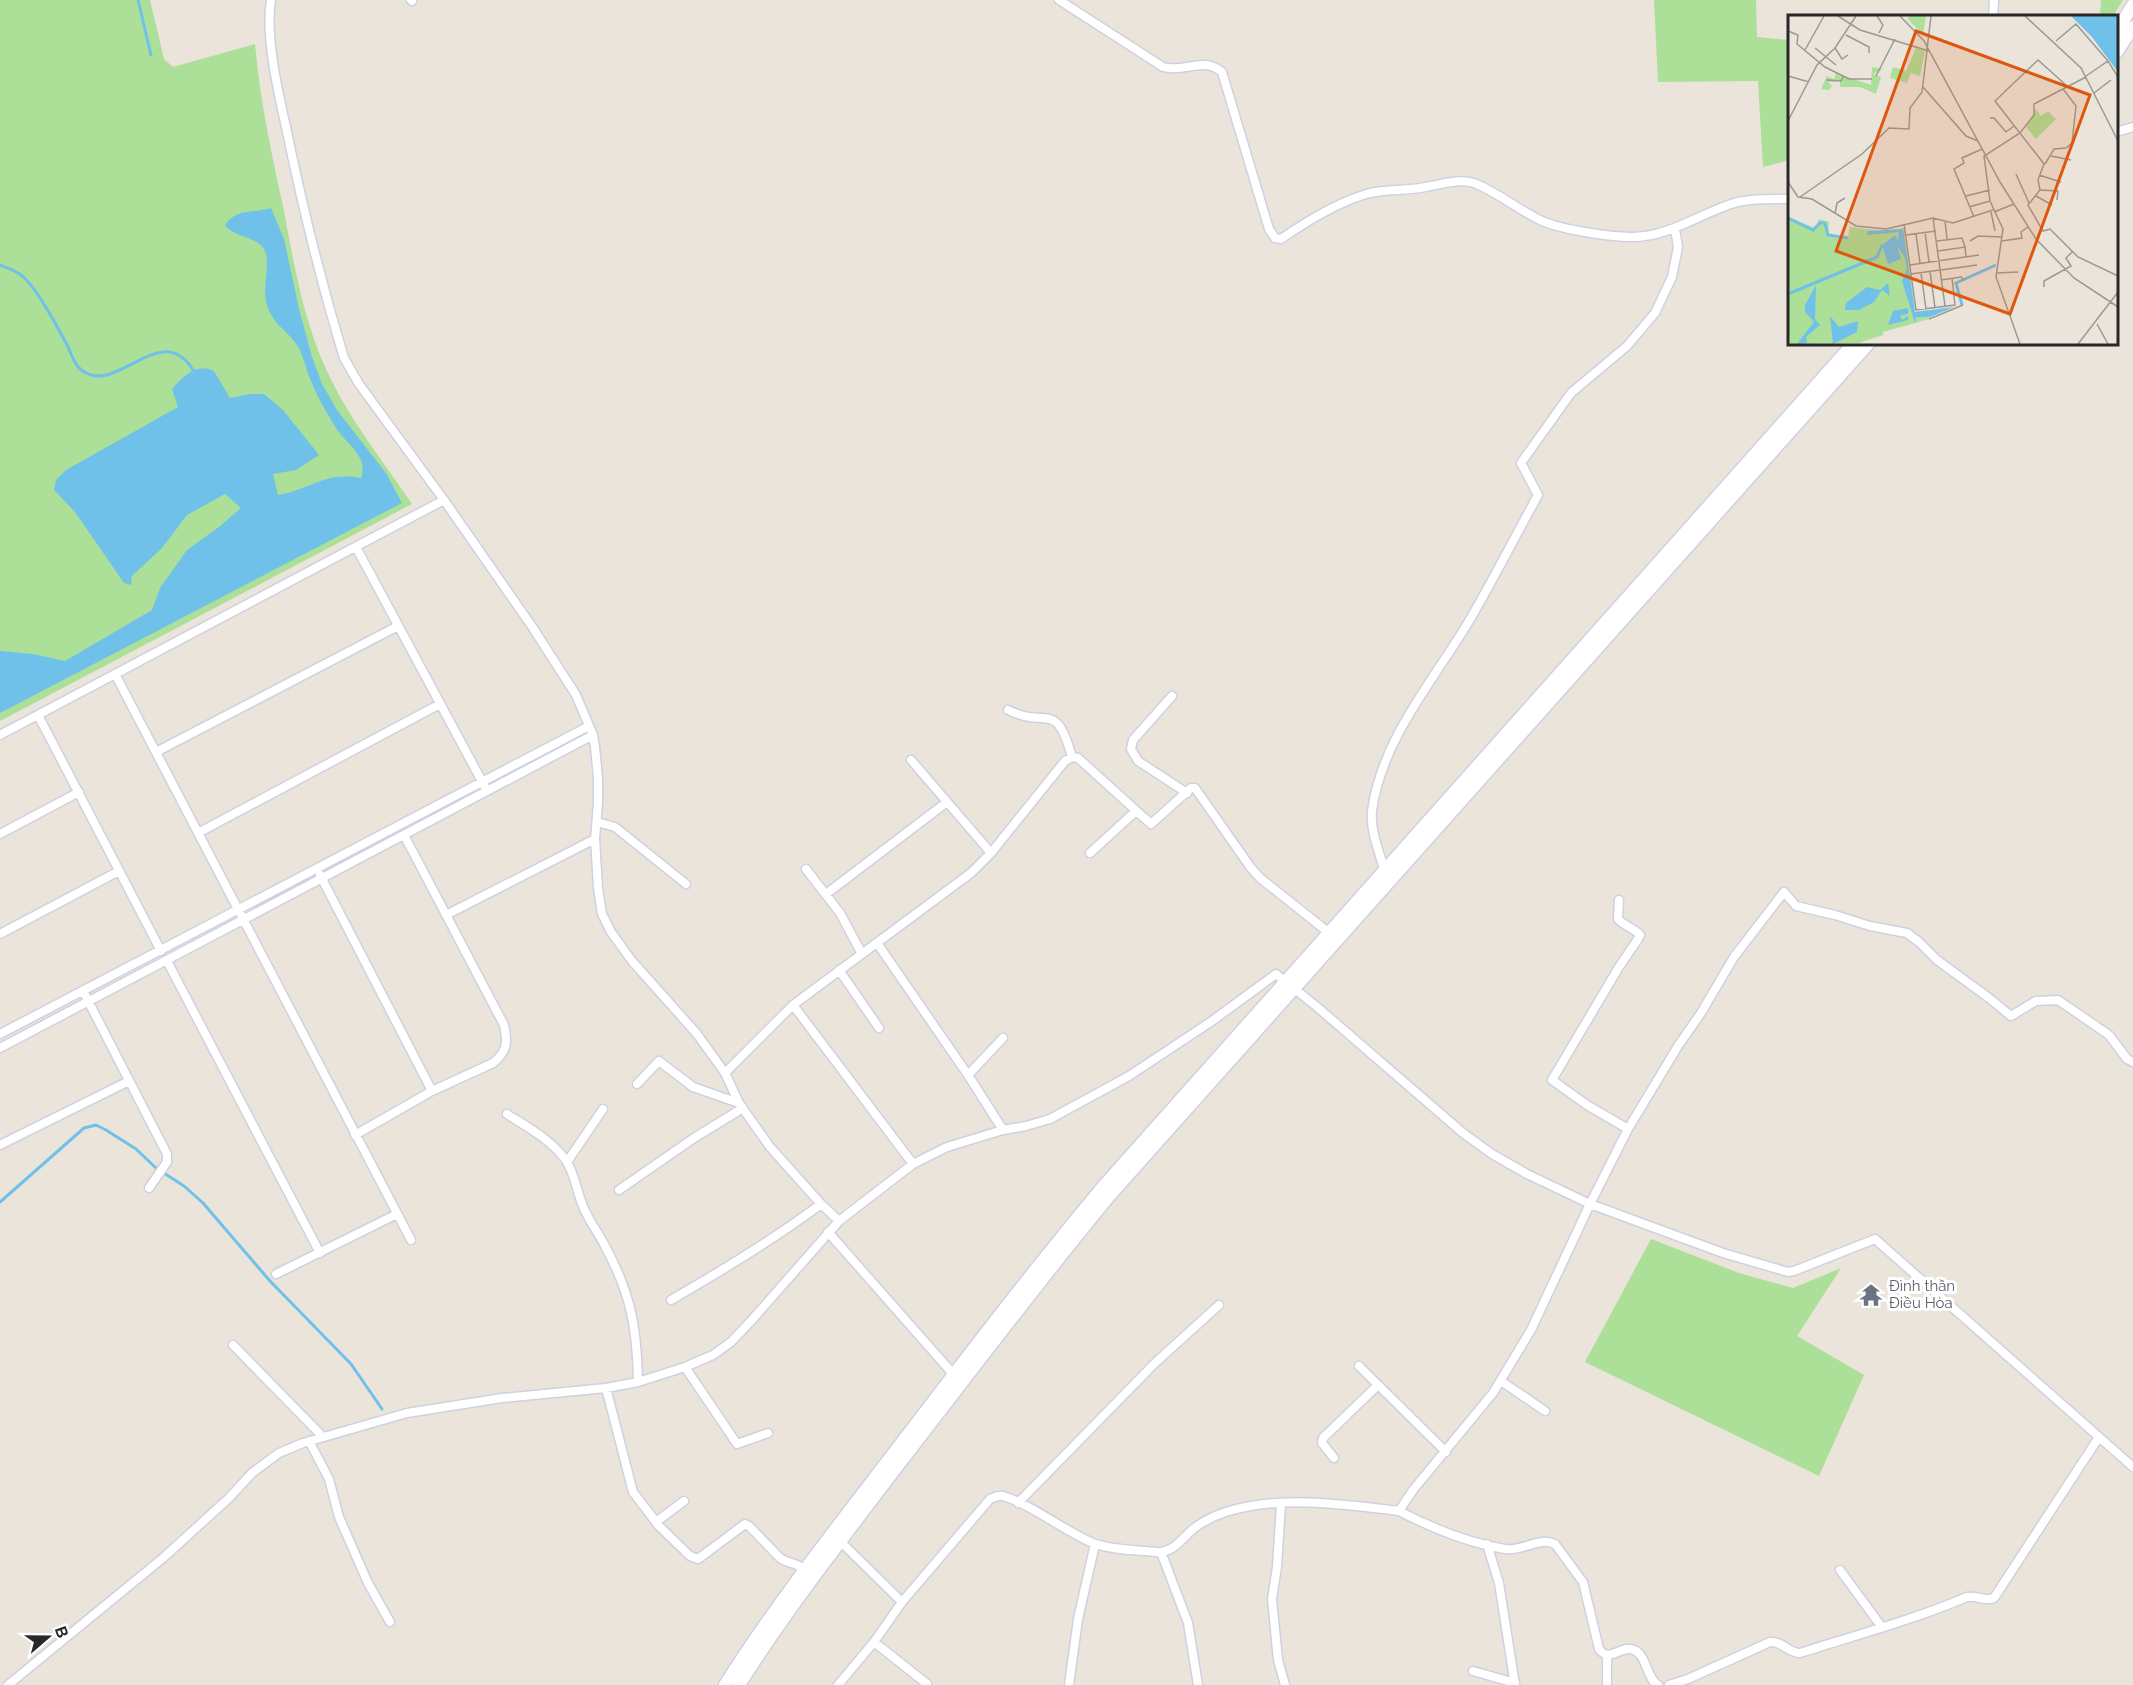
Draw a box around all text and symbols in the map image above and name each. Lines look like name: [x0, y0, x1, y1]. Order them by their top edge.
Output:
inset map: [1788, 15, 2118, 345]
place label: Đình thần Điều Hòa: [1889, 1277, 1955, 1312]
temple icon: Đình thần Điều Hòa: [1858, 1282, 1884, 1308]
north arrow: [18, 1607, 78, 1667]
text: B: [51, 1624, 72, 1641]

